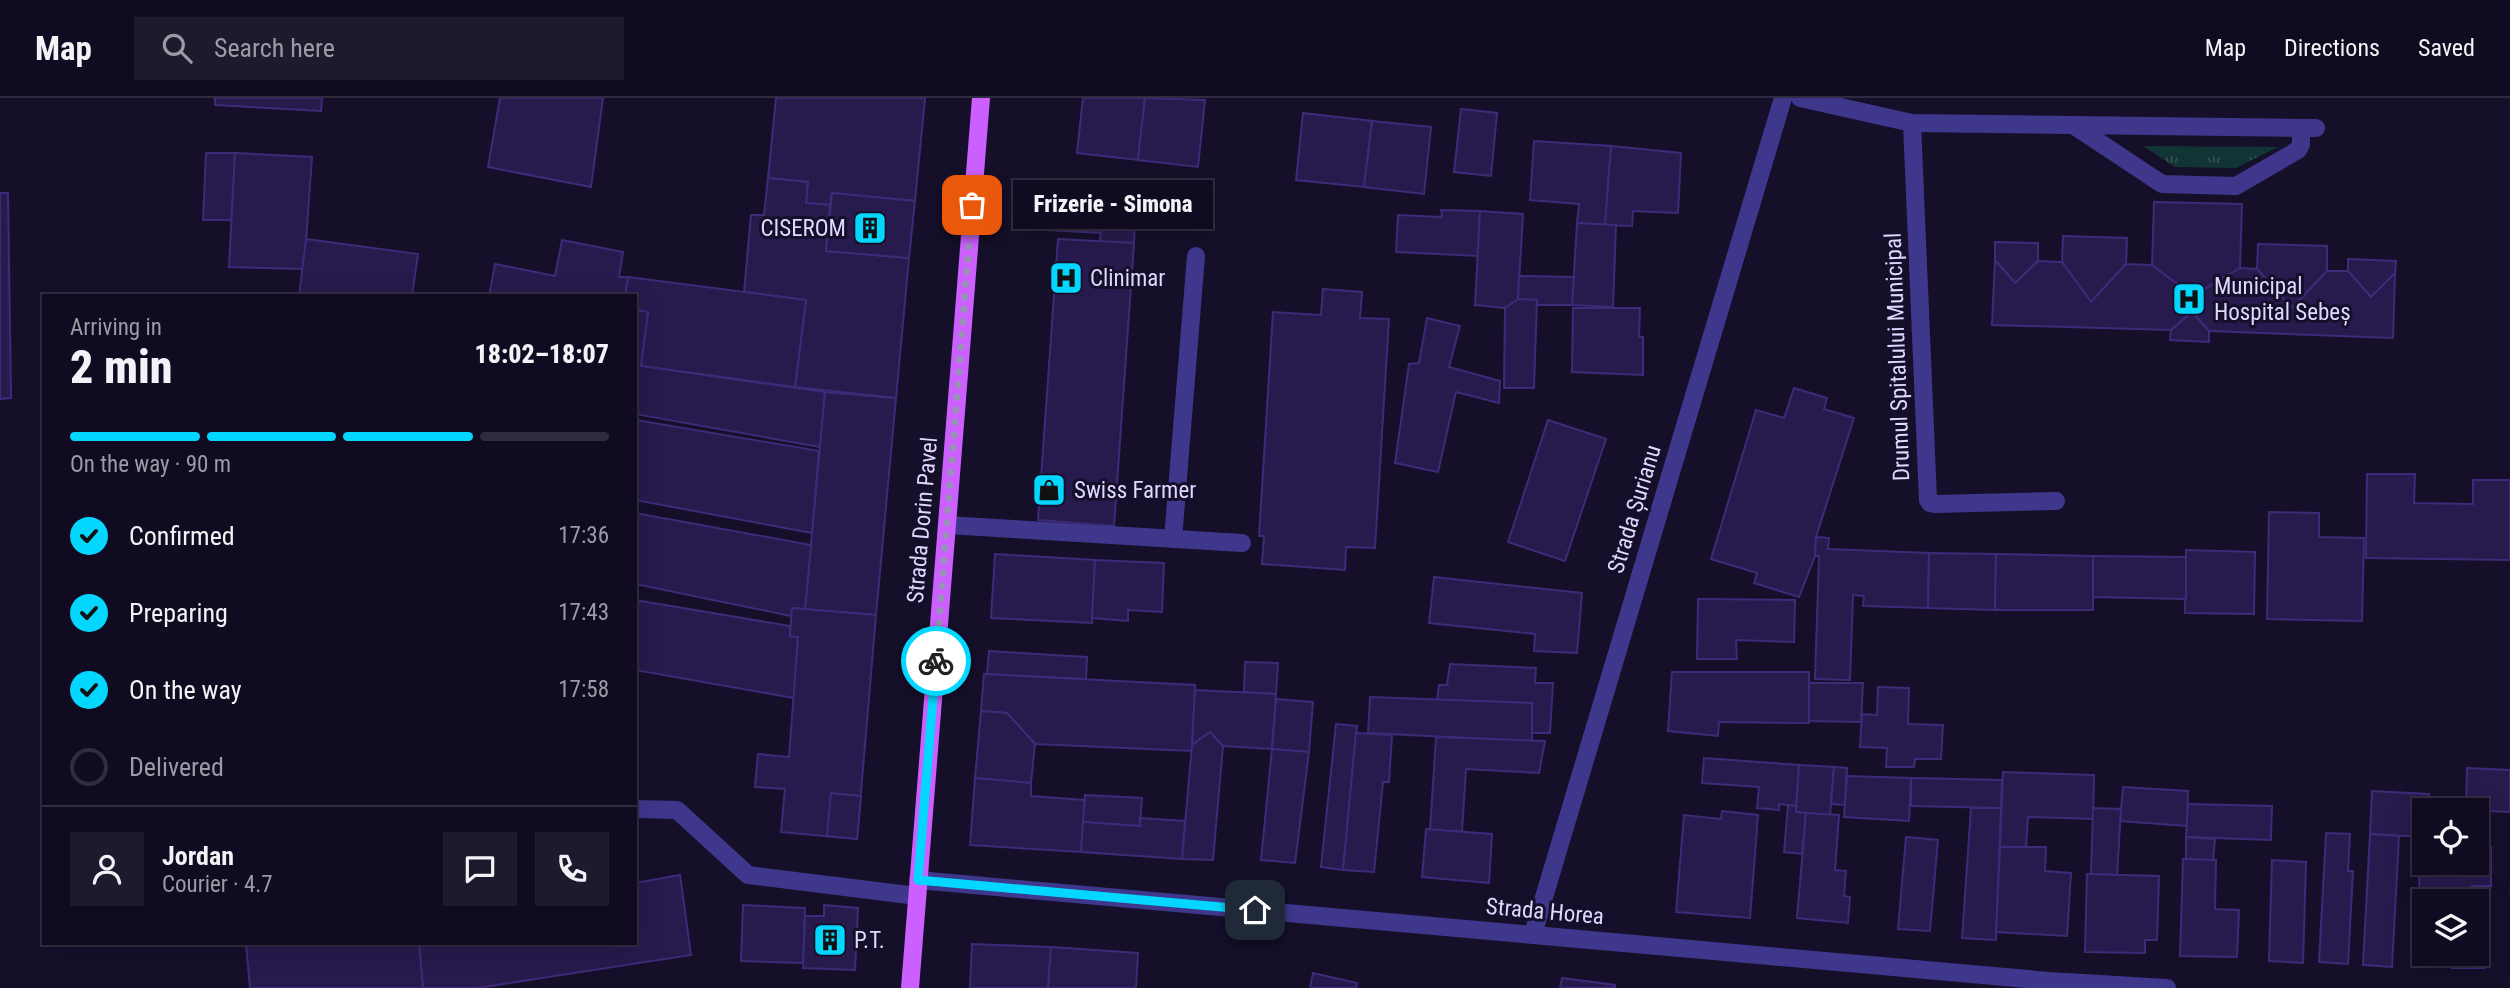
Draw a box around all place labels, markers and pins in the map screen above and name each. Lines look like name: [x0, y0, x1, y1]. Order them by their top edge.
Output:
pin: [942, 175, 1002, 235]
callout: Frizerie - Simona: [1014, 180, 1214, 230]
building icon: CISEROM: [851, 209, 889, 247]
place label: CISEROM: [760, 215, 846, 242]
hospital icon: Clinimar: [1047, 259, 1085, 297]
place label: Clinimar: [1090, 265, 1165, 292]
place label: Municipal Hospital Sebeș: [2214, 273, 2351, 326]
hospital icon: Municipal Hospital Sebeș: [2170, 280, 2208, 318]
shop icon: Swiss Farmer: [1030, 471, 1068, 509]
place label: Swiss Farmer: [1074, 477, 1196, 504]
pin: [1225, 880, 1285, 940]
building icon: P.T.: [811, 921, 849, 959]
place label: P.T.: [854, 927, 885, 954]

